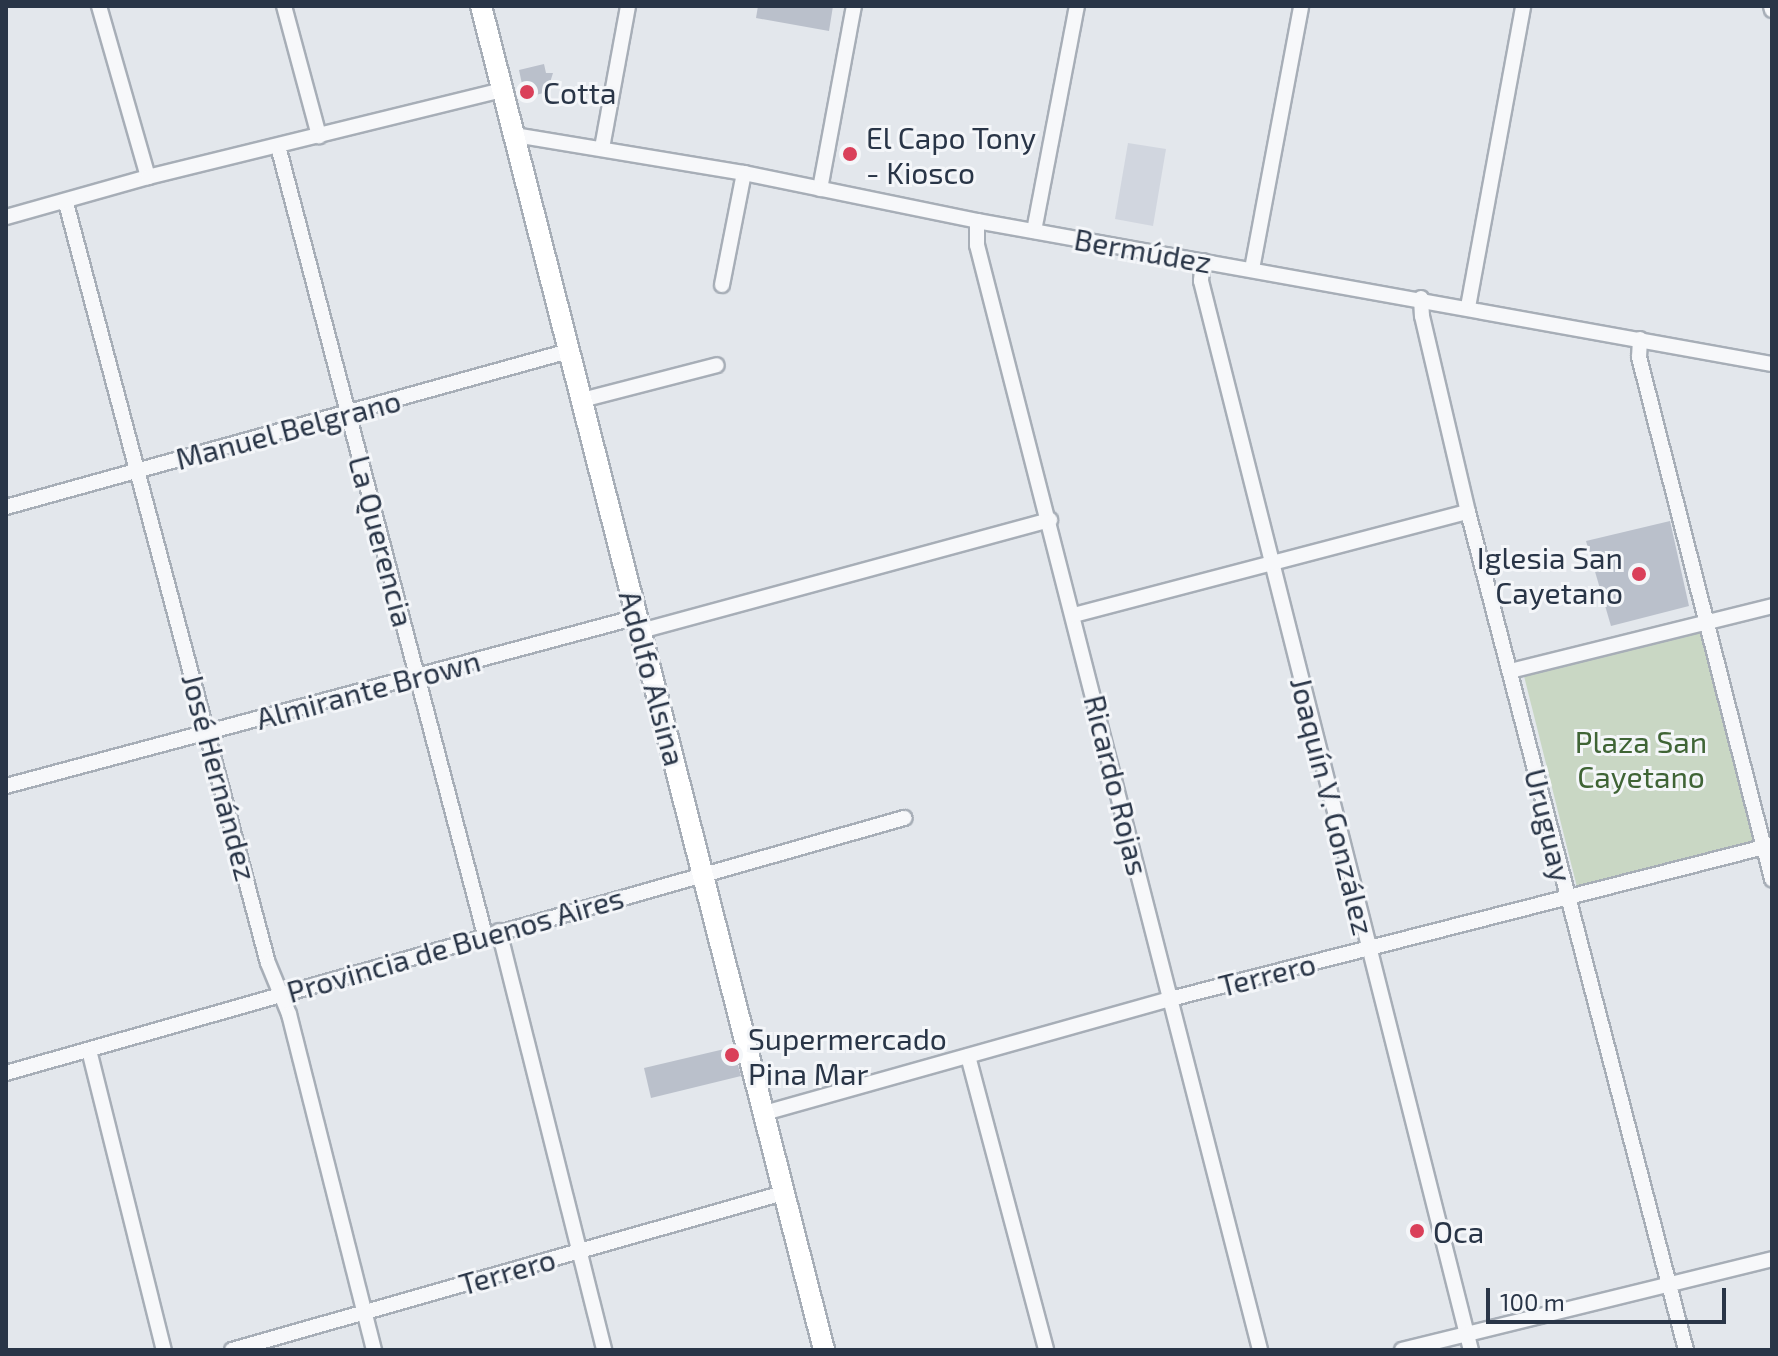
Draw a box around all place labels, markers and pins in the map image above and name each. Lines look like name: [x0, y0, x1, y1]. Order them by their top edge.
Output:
place label: Cotta: [543, 74, 616, 110]
marker: Cotta: [518, 83, 536, 101]
place label: El Capo Tony - Kiosco: [866, 119, 1038, 190]
marker: El Capo Tony - Kiosco: [841, 145, 859, 163]
place label: Iglesia San Cayetano: [1477, 539, 1623, 610]
marker: Iglesia San Cayetano: [1630, 565, 1648, 583]
place label: Supermercado Pina Mar: [748, 1020, 947, 1090]
marker: Supermercado Pina Mar: [723, 1046, 741, 1064]
place label: Oca: [1433, 1213, 1484, 1249]
marker: Oca: [1408, 1222, 1426, 1240]

